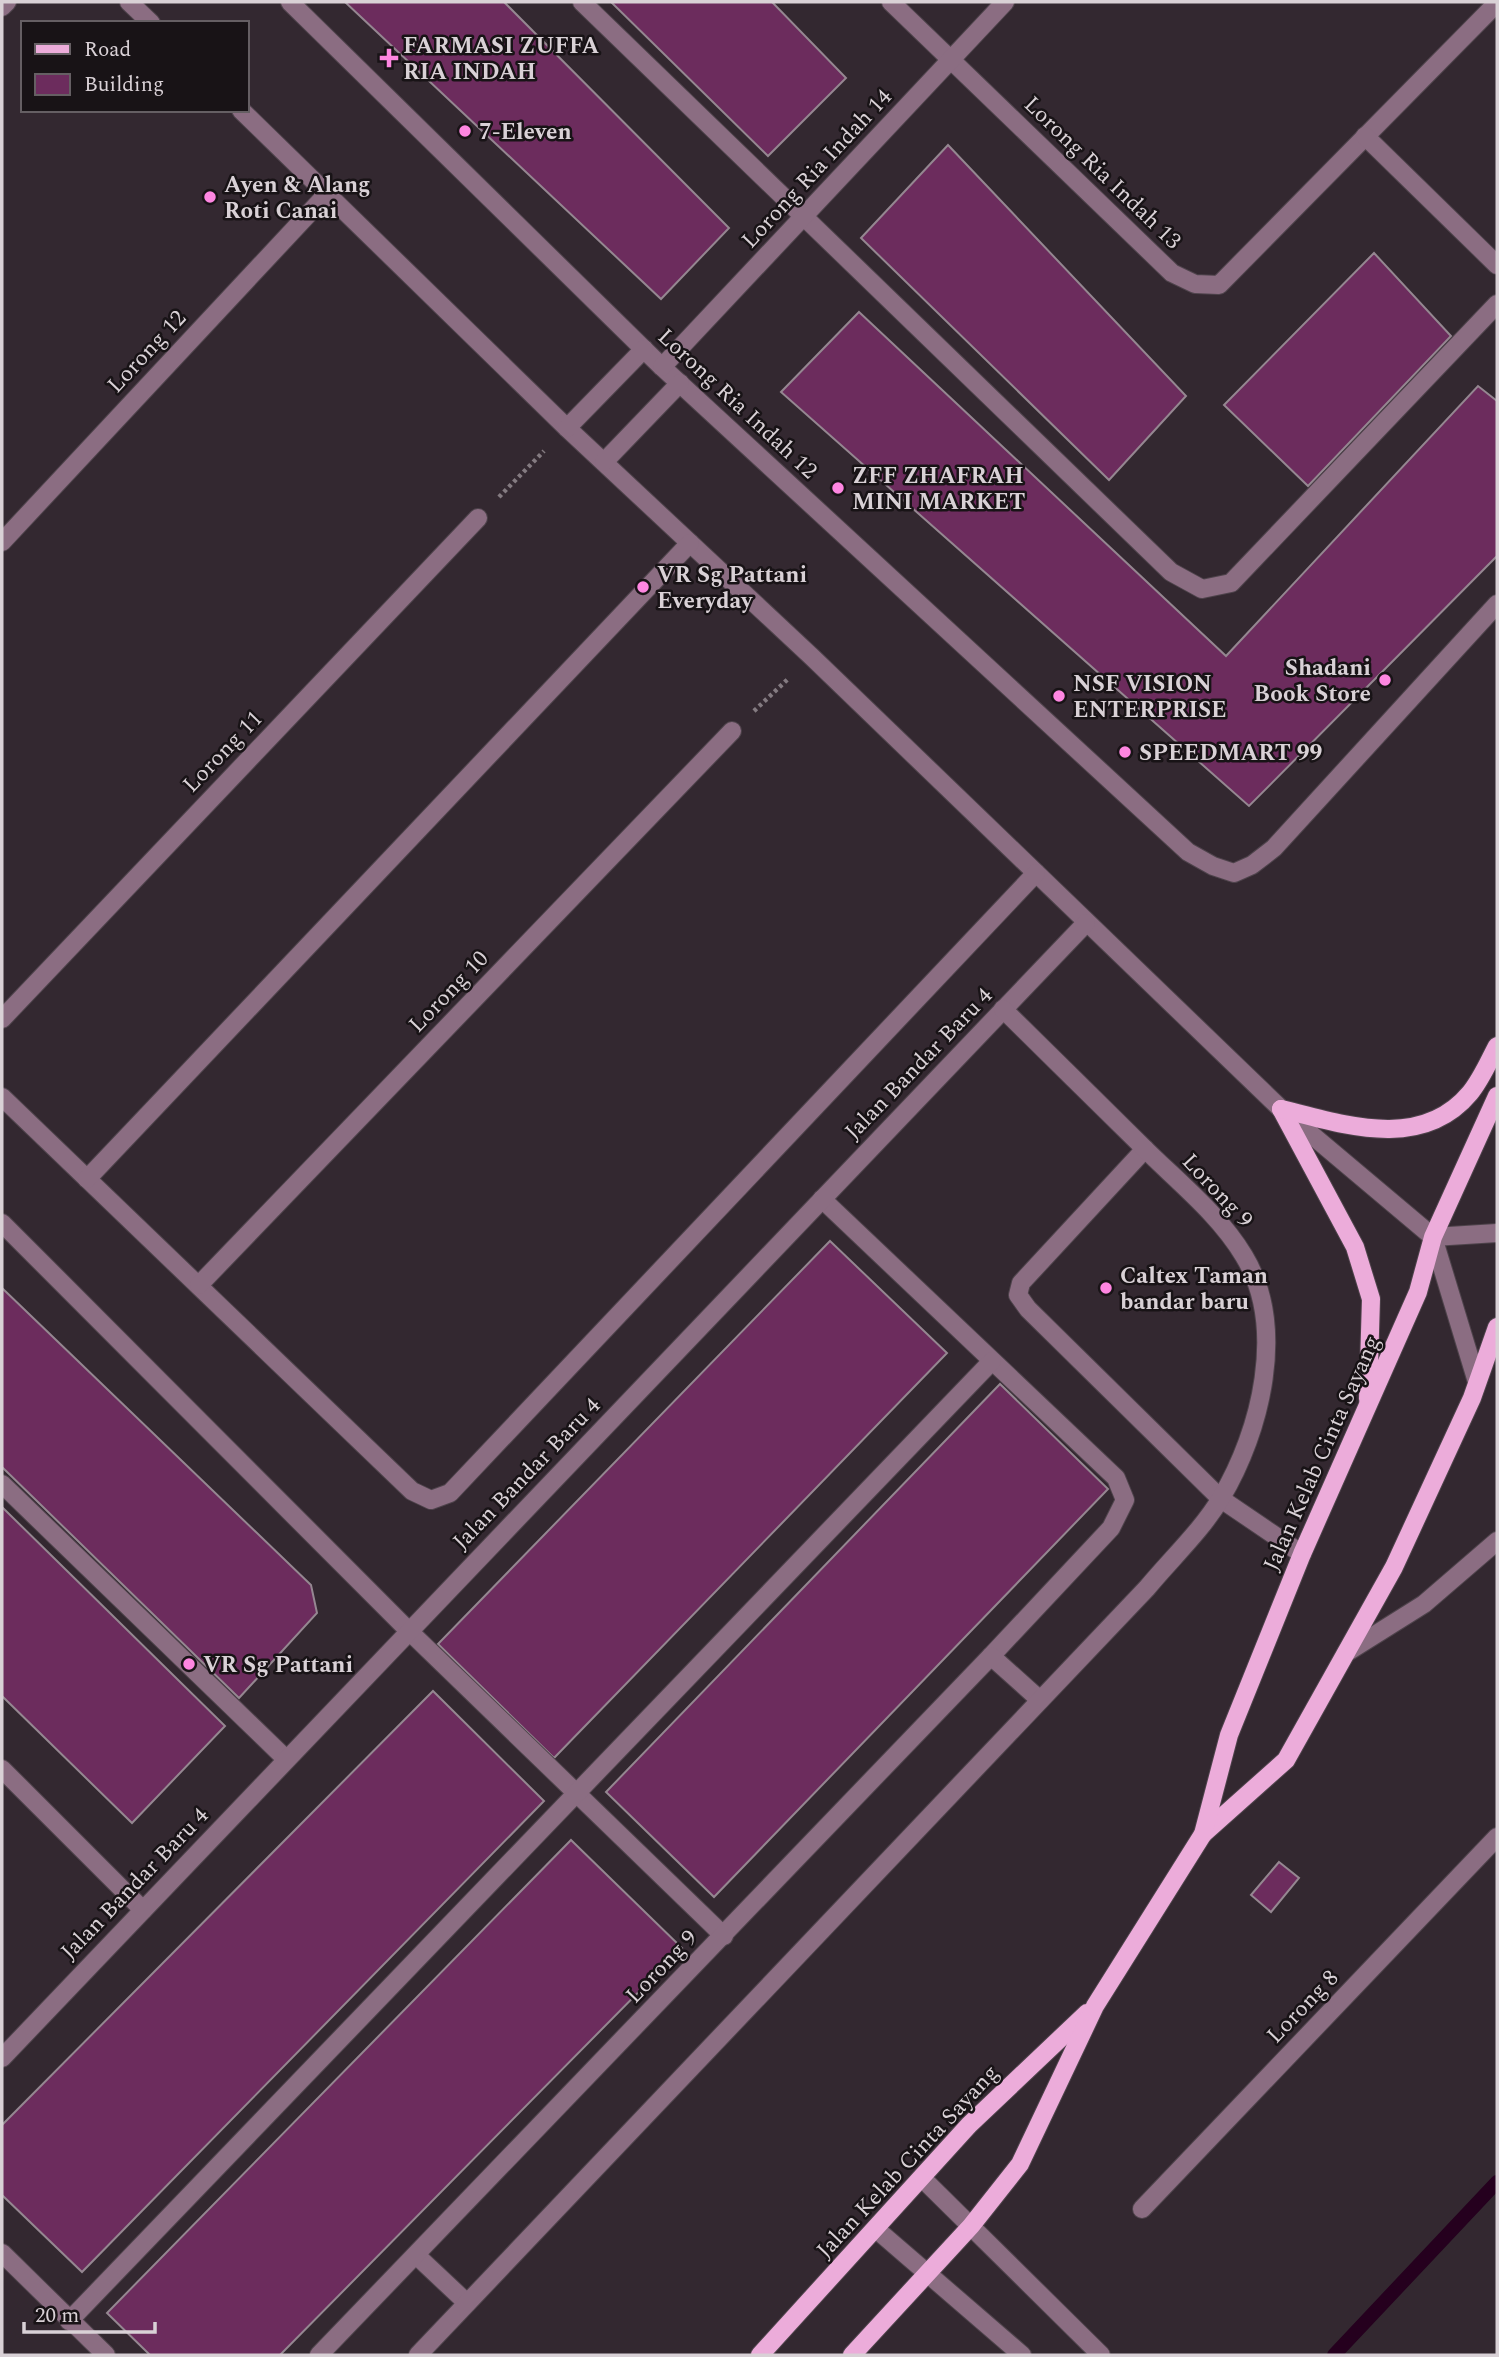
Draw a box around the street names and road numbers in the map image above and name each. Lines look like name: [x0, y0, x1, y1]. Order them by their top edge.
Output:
street label: Lorong Ria Indah 14: [733, 81, 901, 257]
street label: Lorong Ria Indah 13: [1015, 88, 1189, 258]
street label: Lorong 12: [99, 302, 195, 402]
street label: Lorong Ria Indah 12: [649, 320, 825, 488]
street label: Lorong 11: [175, 703, 271, 801]
street label: Lorong 10: [401, 943, 497, 1041]
street label: Jalan Bandar Baru 4: [837, 979, 1002, 1148]
street label: Lorong 9: [1173, 1146, 1261, 1236]
street label: Jalan Kelab Cinta Sayang: [1255, 1330, 1390, 1577]
street label: Jalan Bandar Baru 4: [445, 1389, 610, 1558]
street label: Jalan Bandar Baru 4: [53, 1799, 218, 1968]
street label: Lorong 9: [618, 1922, 706, 2012]
street label: Lorong 8: [1259, 1962, 1347, 2052]
street label: Jalan Kelab Cinta Sayang: [808, 2057, 1008, 2267]

